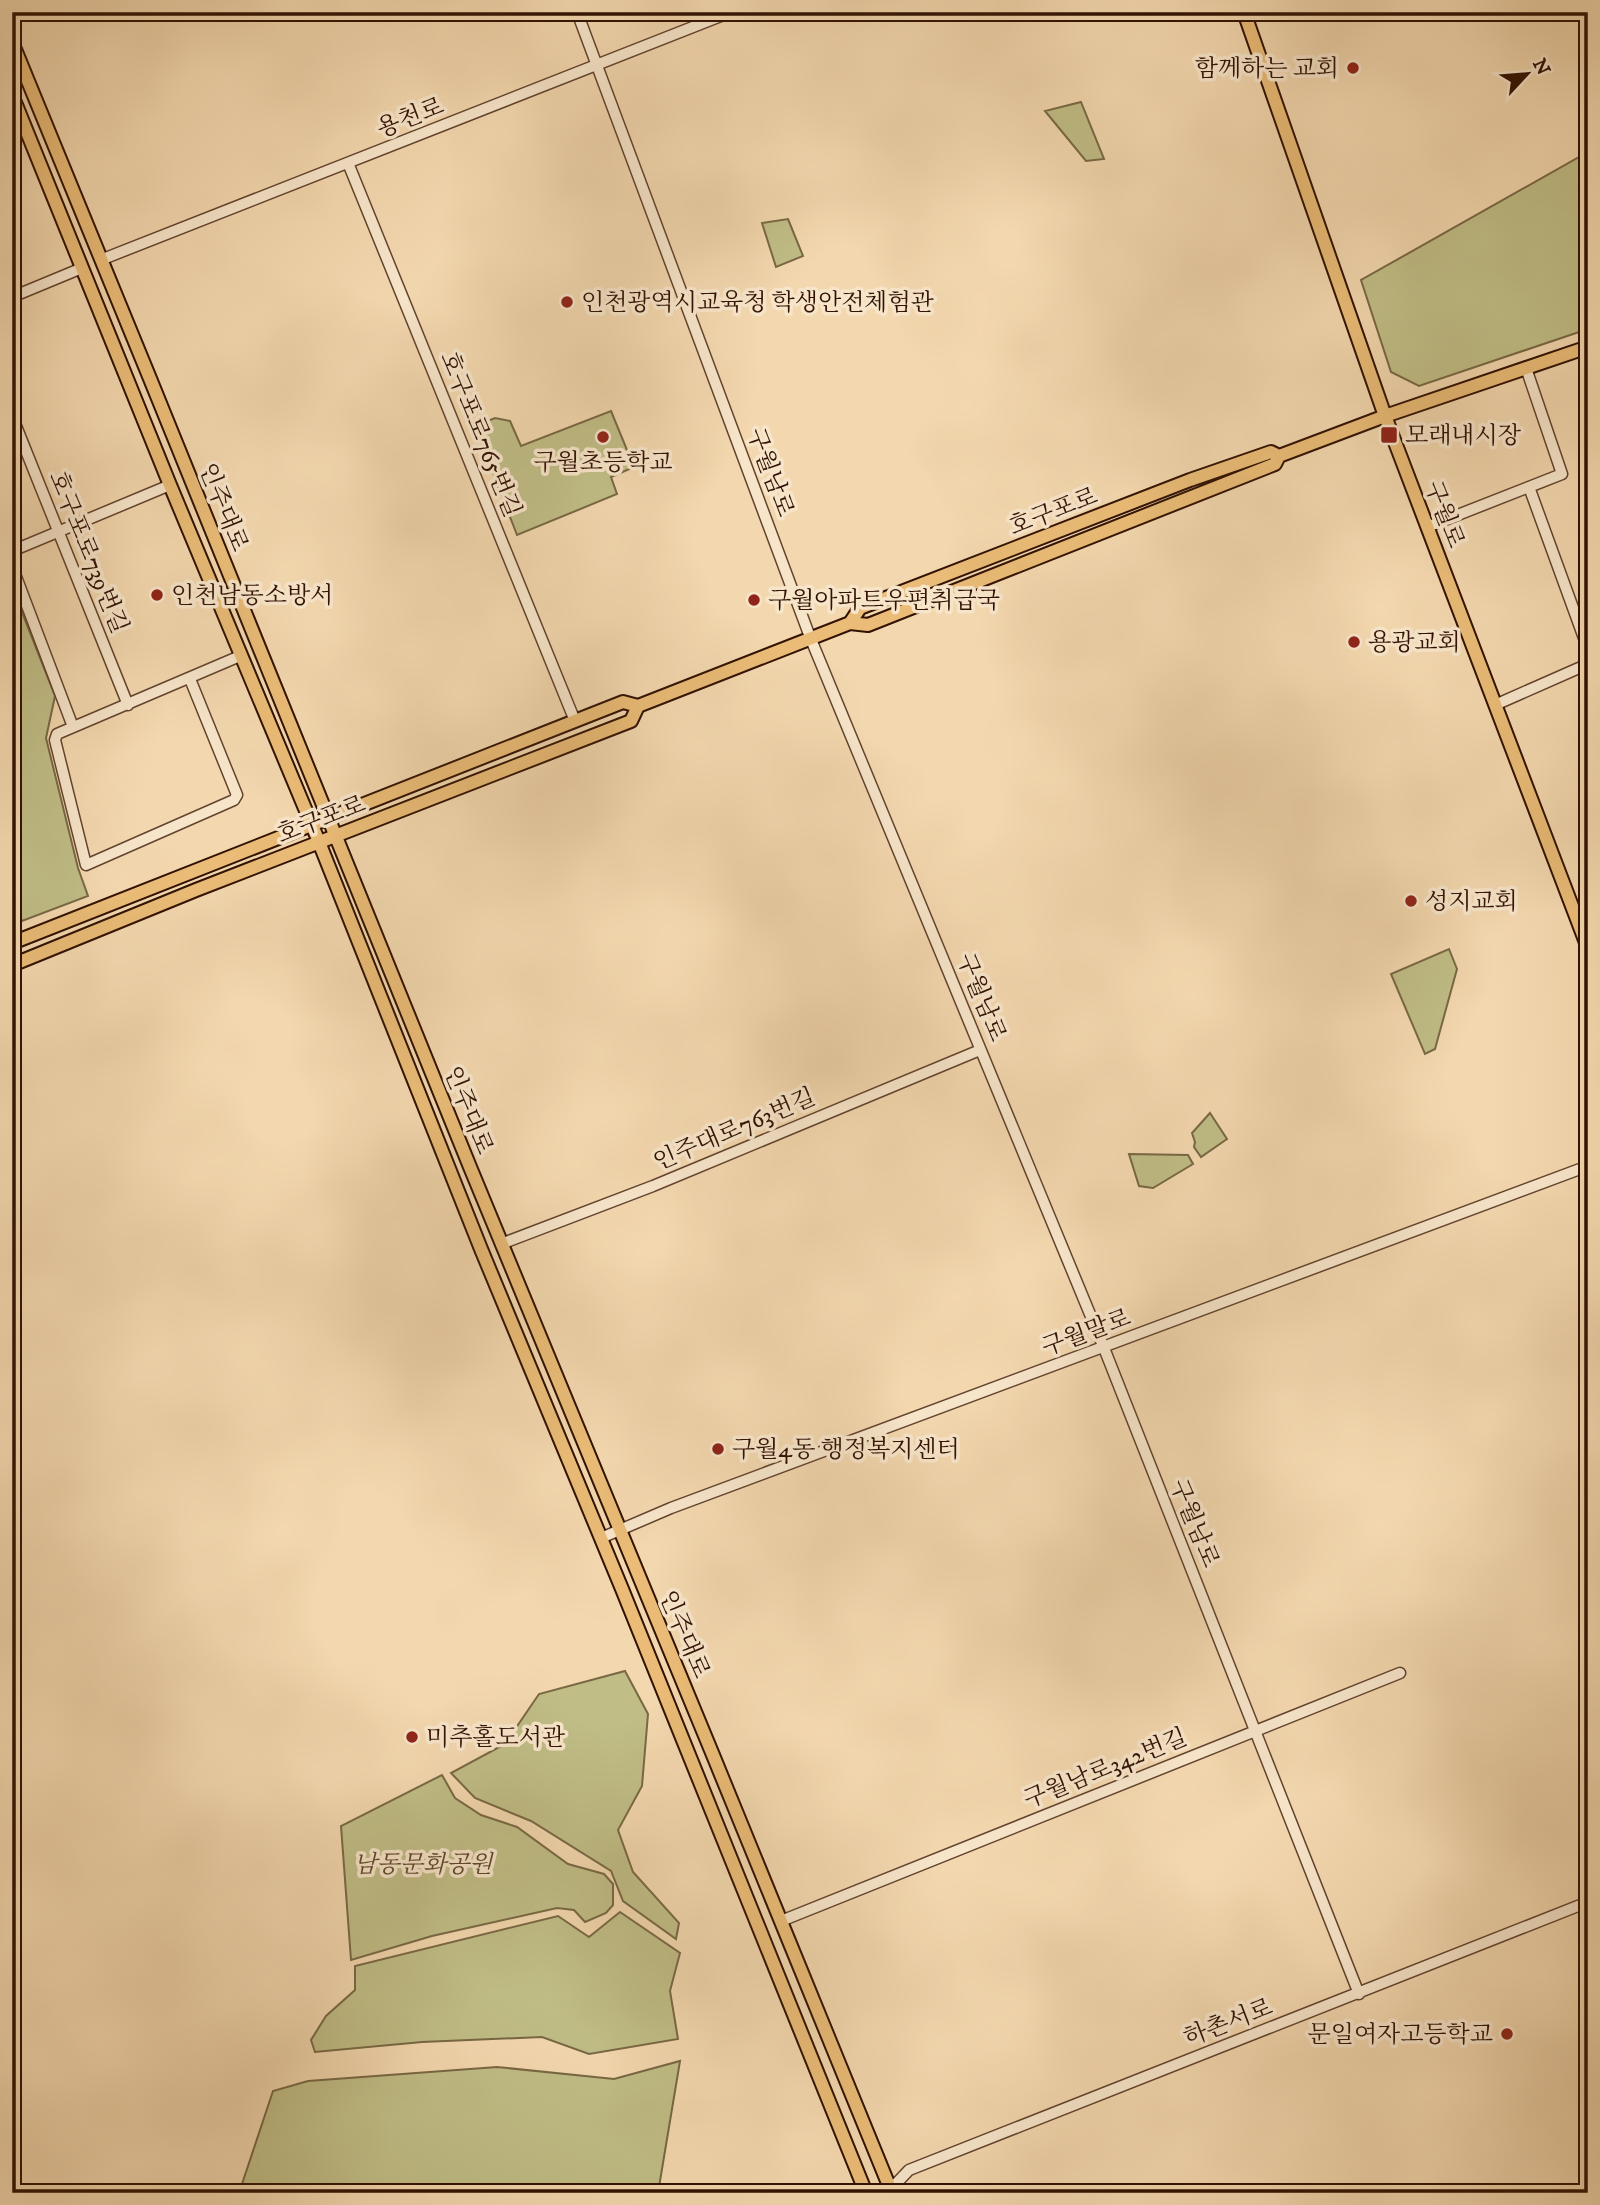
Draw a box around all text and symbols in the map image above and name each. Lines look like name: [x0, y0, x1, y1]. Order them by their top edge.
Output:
north arrow: [1492, 38, 1562, 108]
place label: 함께하는 교회: [1195, 54, 1339, 84]
text: N: [1527, 55, 1555, 80]
marker: 함께하는 교회: [1345, 60, 1361, 76]
street label: 용천로: [373, 91, 448, 144]
place label: 인천광역시교육청 학생안전체험관: [581, 288, 934, 318]
marker: 인천광역시교육청 학생안전체험관: [559, 294, 575, 310]
street label: 호구포로765번길: [433, 347, 527, 522]
place label: 모래내시장: [1405, 421, 1522, 451]
street label: 구월남로: [740, 424, 800, 521]
marker: 모래내시장: [1379, 425, 1399, 445]
marker: 구월초등학교: [595, 429, 611, 445]
place label: 구월초등학교: [533, 448, 673, 478]
street label: 인주대로: [192, 459, 254, 556]
street label: 호구포로739번길: [42, 467, 134, 638]
street label: 구월로: [1418, 477, 1471, 552]
street label: 호구포로: [1005, 481, 1102, 543]
place label: 인천남동소방서: [171, 581, 333, 611]
place label: 구월아파트우편취급국: [768, 586, 1000, 616]
marker: 인천남동소방서: [149, 587, 165, 603]
marker: 구월아파트우편취급국: [746, 592, 762, 608]
place label: 용광교회: [1368, 628, 1461, 658]
marker: 용광교회: [1346, 634, 1362, 650]
street label: 호구포로: [273, 789, 370, 851]
place label: 성지교회: [1425, 887, 1518, 917]
marker: 성지교회: [1403, 893, 1419, 909]
street label: 구월남로: [950, 949, 1012, 1046]
street label: 인주대로: [437, 1062, 499, 1159]
street label: 인주대로763번길: [649, 1082, 820, 1178]
street label: 구월말로: [1038, 1303, 1135, 1363]
place label: 구월4동 행정복지센터: [732, 1435, 960, 1465]
marker: 구월4동 행정복지센터: [710, 1441, 726, 1457]
street label: 구월남로: [1163, 1475, 1225, 1572]
street label: 인주대로: [652, 1586, 716, 1683]
street label: 구월남로342번길: [1019, 1722, 1192, 1815]
place label: 미추홀도서관: [426, 1723, 565, 1753]
marker: 미추홀도서관: [404, 1729, 420, 1745]
park label: 남동문화공원: [353, 1850, 494, 1880]
street label: 하촌서로: [1180, 1992, 1277, 2054]
place label: 문일여자고등학교: [1308, 2020, 1493, 2050]
marker: 문일여자고등학교: [1499, 2026, 1515, 2042]

